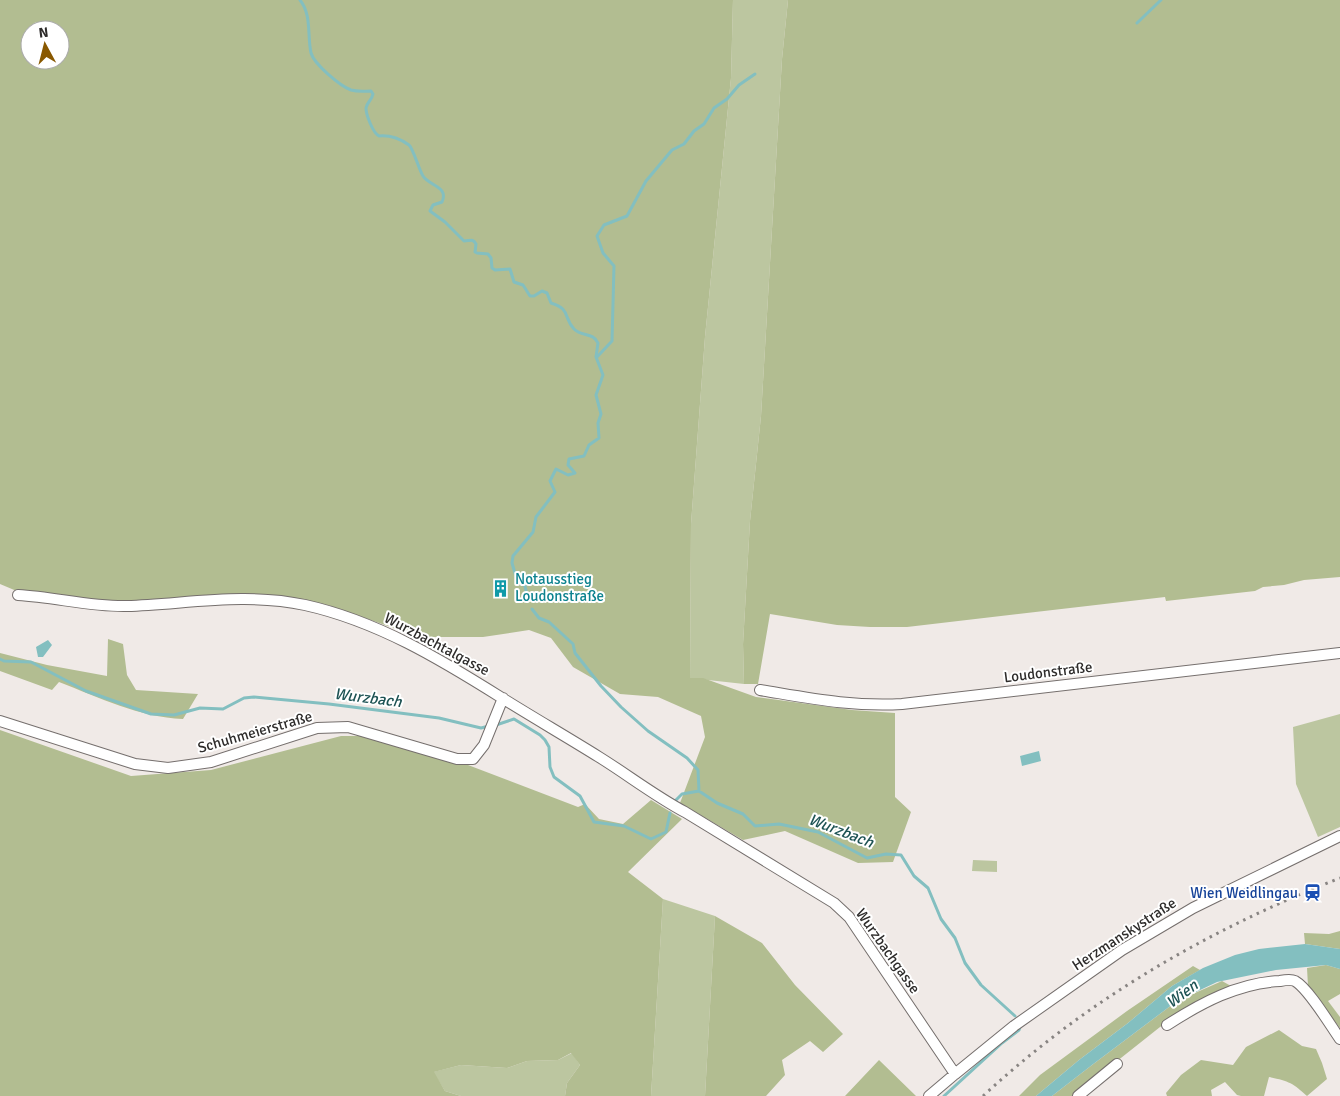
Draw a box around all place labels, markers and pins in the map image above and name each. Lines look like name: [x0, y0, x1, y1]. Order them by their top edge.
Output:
place label: Notausstieg Loudonstraße: [515, 570, 604, 605]
building icon: Notausstieg Loudonstraße: [491, 578, 511, 598]
station icon: Wien Weidlingau: [1302, 883, 1322, 903]
place label: Wien Weidlingau: [1190, 884, 1298, 902]

